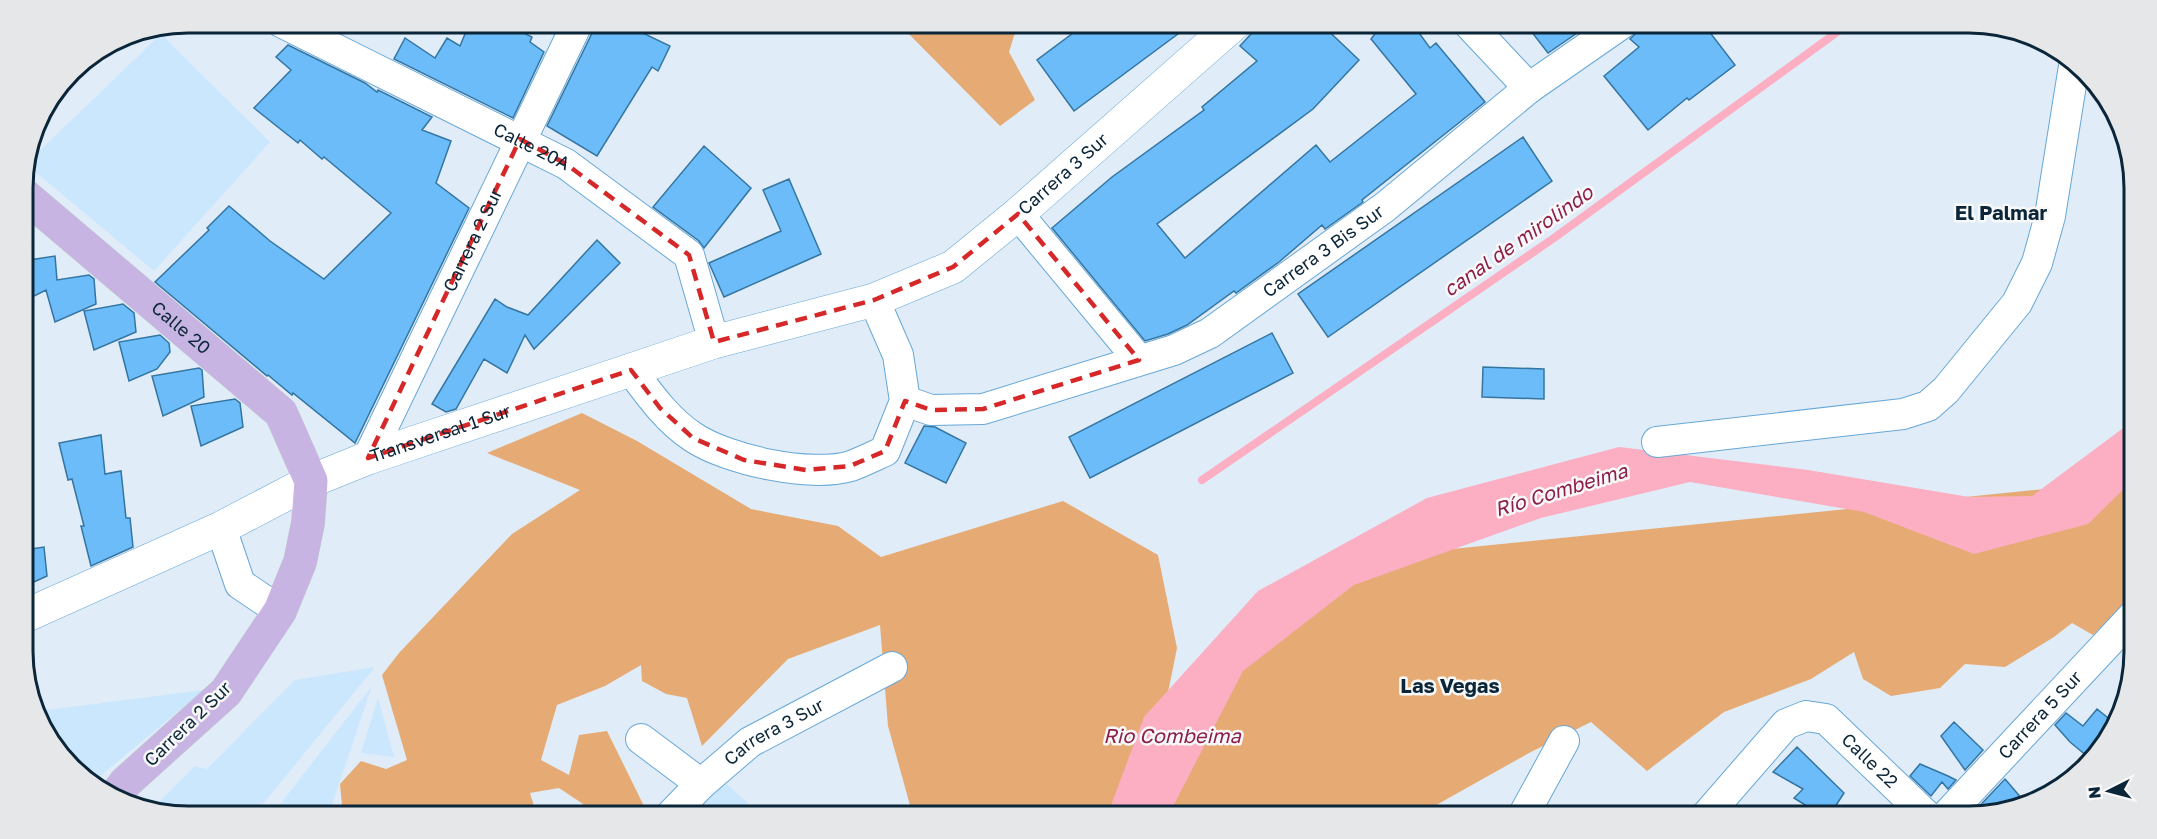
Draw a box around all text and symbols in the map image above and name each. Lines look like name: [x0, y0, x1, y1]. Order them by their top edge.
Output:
street label: Calle 20A: [490, 118, 574, 174]
street label: Carrera 3 Sur: [1013, 128, 1112, 219]
water label: canal de mirolindo: [1438, 179, 1598, 301]
street label: Carrera 2 Sur: [438, 184, 506, 295]
street label: Carrera 3 Bis Sur: [1258, 200, 1388, 301]
district label: El Palmar: [1955, 200, 2047, 224]
street label: Calle 20: [148, 296, 215, 358]
street label: Transversal 1 Sur: [367, 399, 513, 467]
water label: Río Combeima: [1491, 457, 1631, 521]
street label: Carrera 5 Sur: [1993, 666, 2086, 763]
district label: Las Vegas: [1400, 673, 1500, 697]
street label: Carrera 2 Sur: [139, 676, 235, 770]
street label: Carrera 3 Sur: [719, 693, 827, 769]
water label: Rio Combeima: [1103, 723, 1241, 747]
street label: Calle 22: [1837, 728, 1903, 792]
north arrow: [2079, 761, 2139, 821]
text: N: [2084, 785, 2105, 800]

